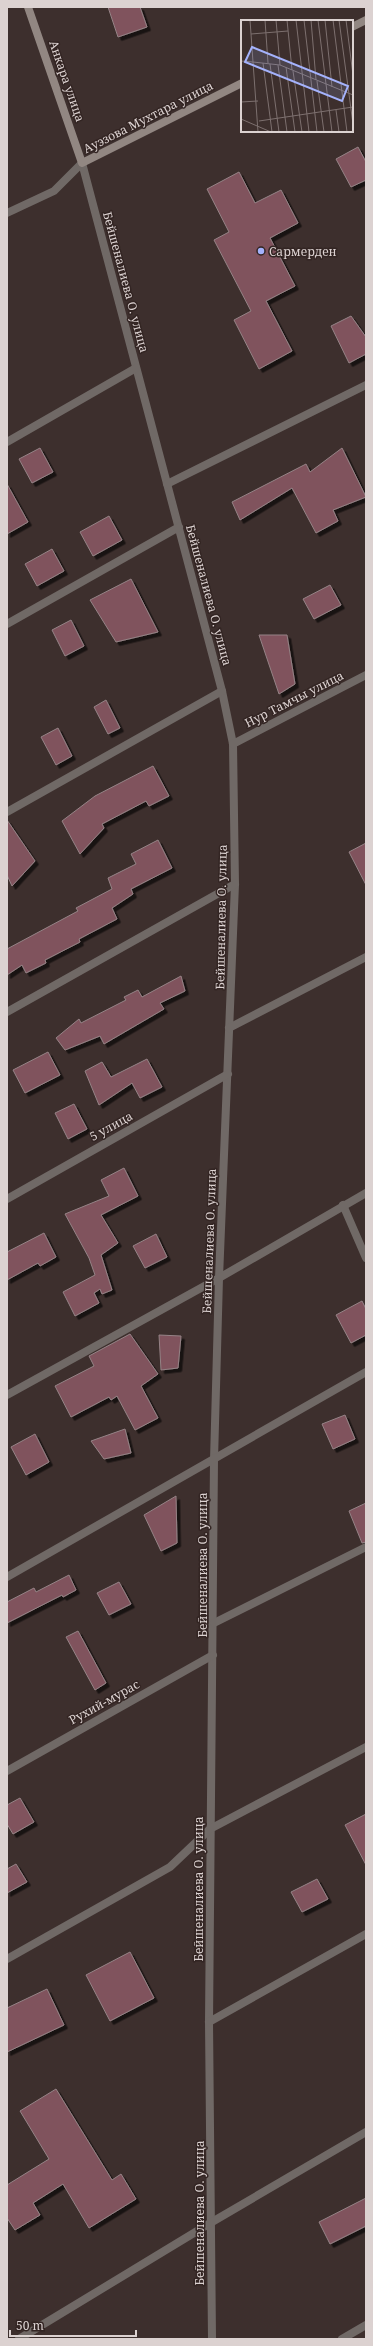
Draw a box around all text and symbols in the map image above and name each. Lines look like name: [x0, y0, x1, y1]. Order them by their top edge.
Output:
inset map: [241, 20, 353, 132]
street label: Анкара улица: [45, 38, 89, 124]
street label: Ауэзова Мухтара улица: [80, 77, 216, 157]
street label: Бейшеналиева О. улица: [99, 210, 153, 354]
place label: Сармерден: [269, 243, 337, 260]
marker: Сармерден: [256, 246, 266, 256]
street label: Бейшеналиева О. улица: [182, 523, 236, 667]
street label: Нур Тамчы улица: [242, 667, 347, 731]
street label: Бейшеналиева О. улица: [211, 844, 231, 990]
street label: 5 улица: [86, 1107, 136, 1145]
street label: Бейшеналиева О. улица: [198, 1168, 220, 1314]
street label: Бейшеналиева О. улица: [194, 1492, 211, 1638]
street label: Рухий-мурас: [66, 1676, 142, 1728]
street label: Бейшеналиева О. улица: [190, 1816, 207, 1962]
street label: Бейшеналиева О. улица: [191, 2140, 208, 2286]
scale bar: [10, 2312, 136, 2338]
text: 50 m: [16, 2317, 44, 2334]

